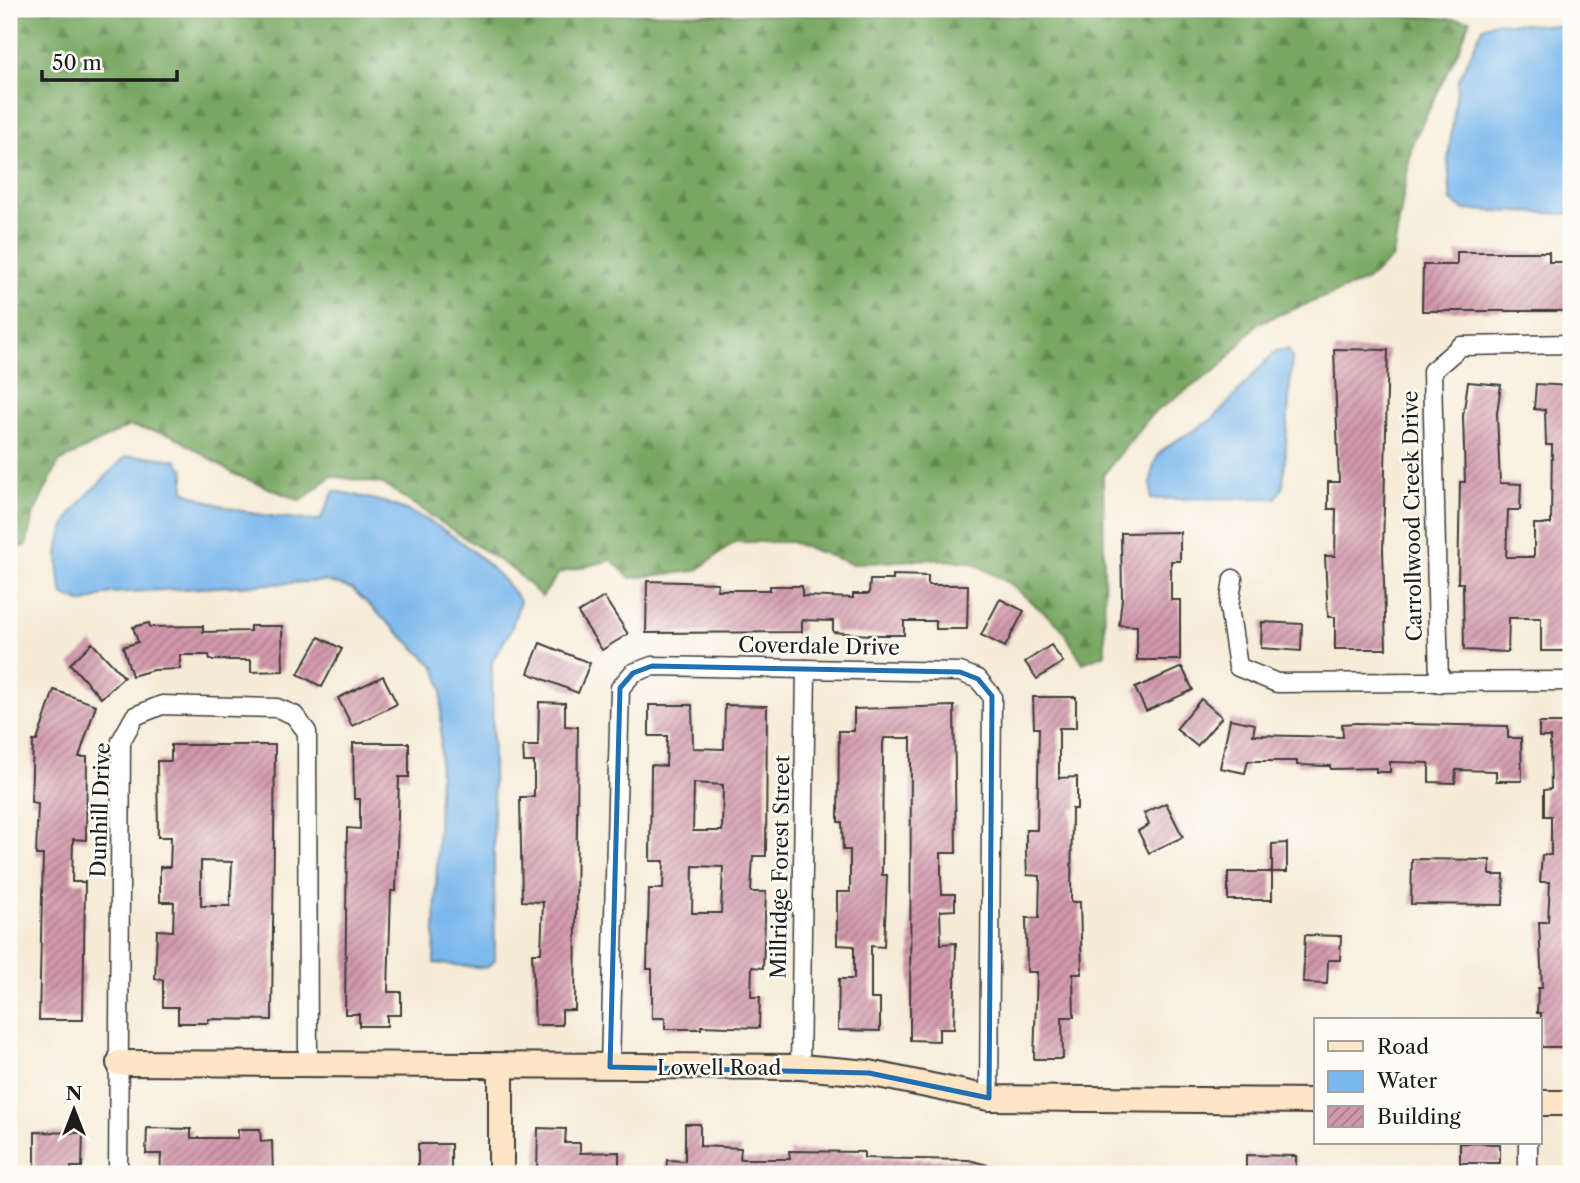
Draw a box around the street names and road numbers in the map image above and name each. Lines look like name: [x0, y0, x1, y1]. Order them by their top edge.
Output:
street label: Carrollwood Creek Drive: [1397, 390, 1427, 642]
street label: Coverdale Drive: [738, 632, 900, 660]
street label: Dunhill Drive: [85, 742, 115, 878]
street label: Millridge Forest Street: [766, 754, 794, 979]
street label: Lowell Road: [657, 1055, 782, 1080]

